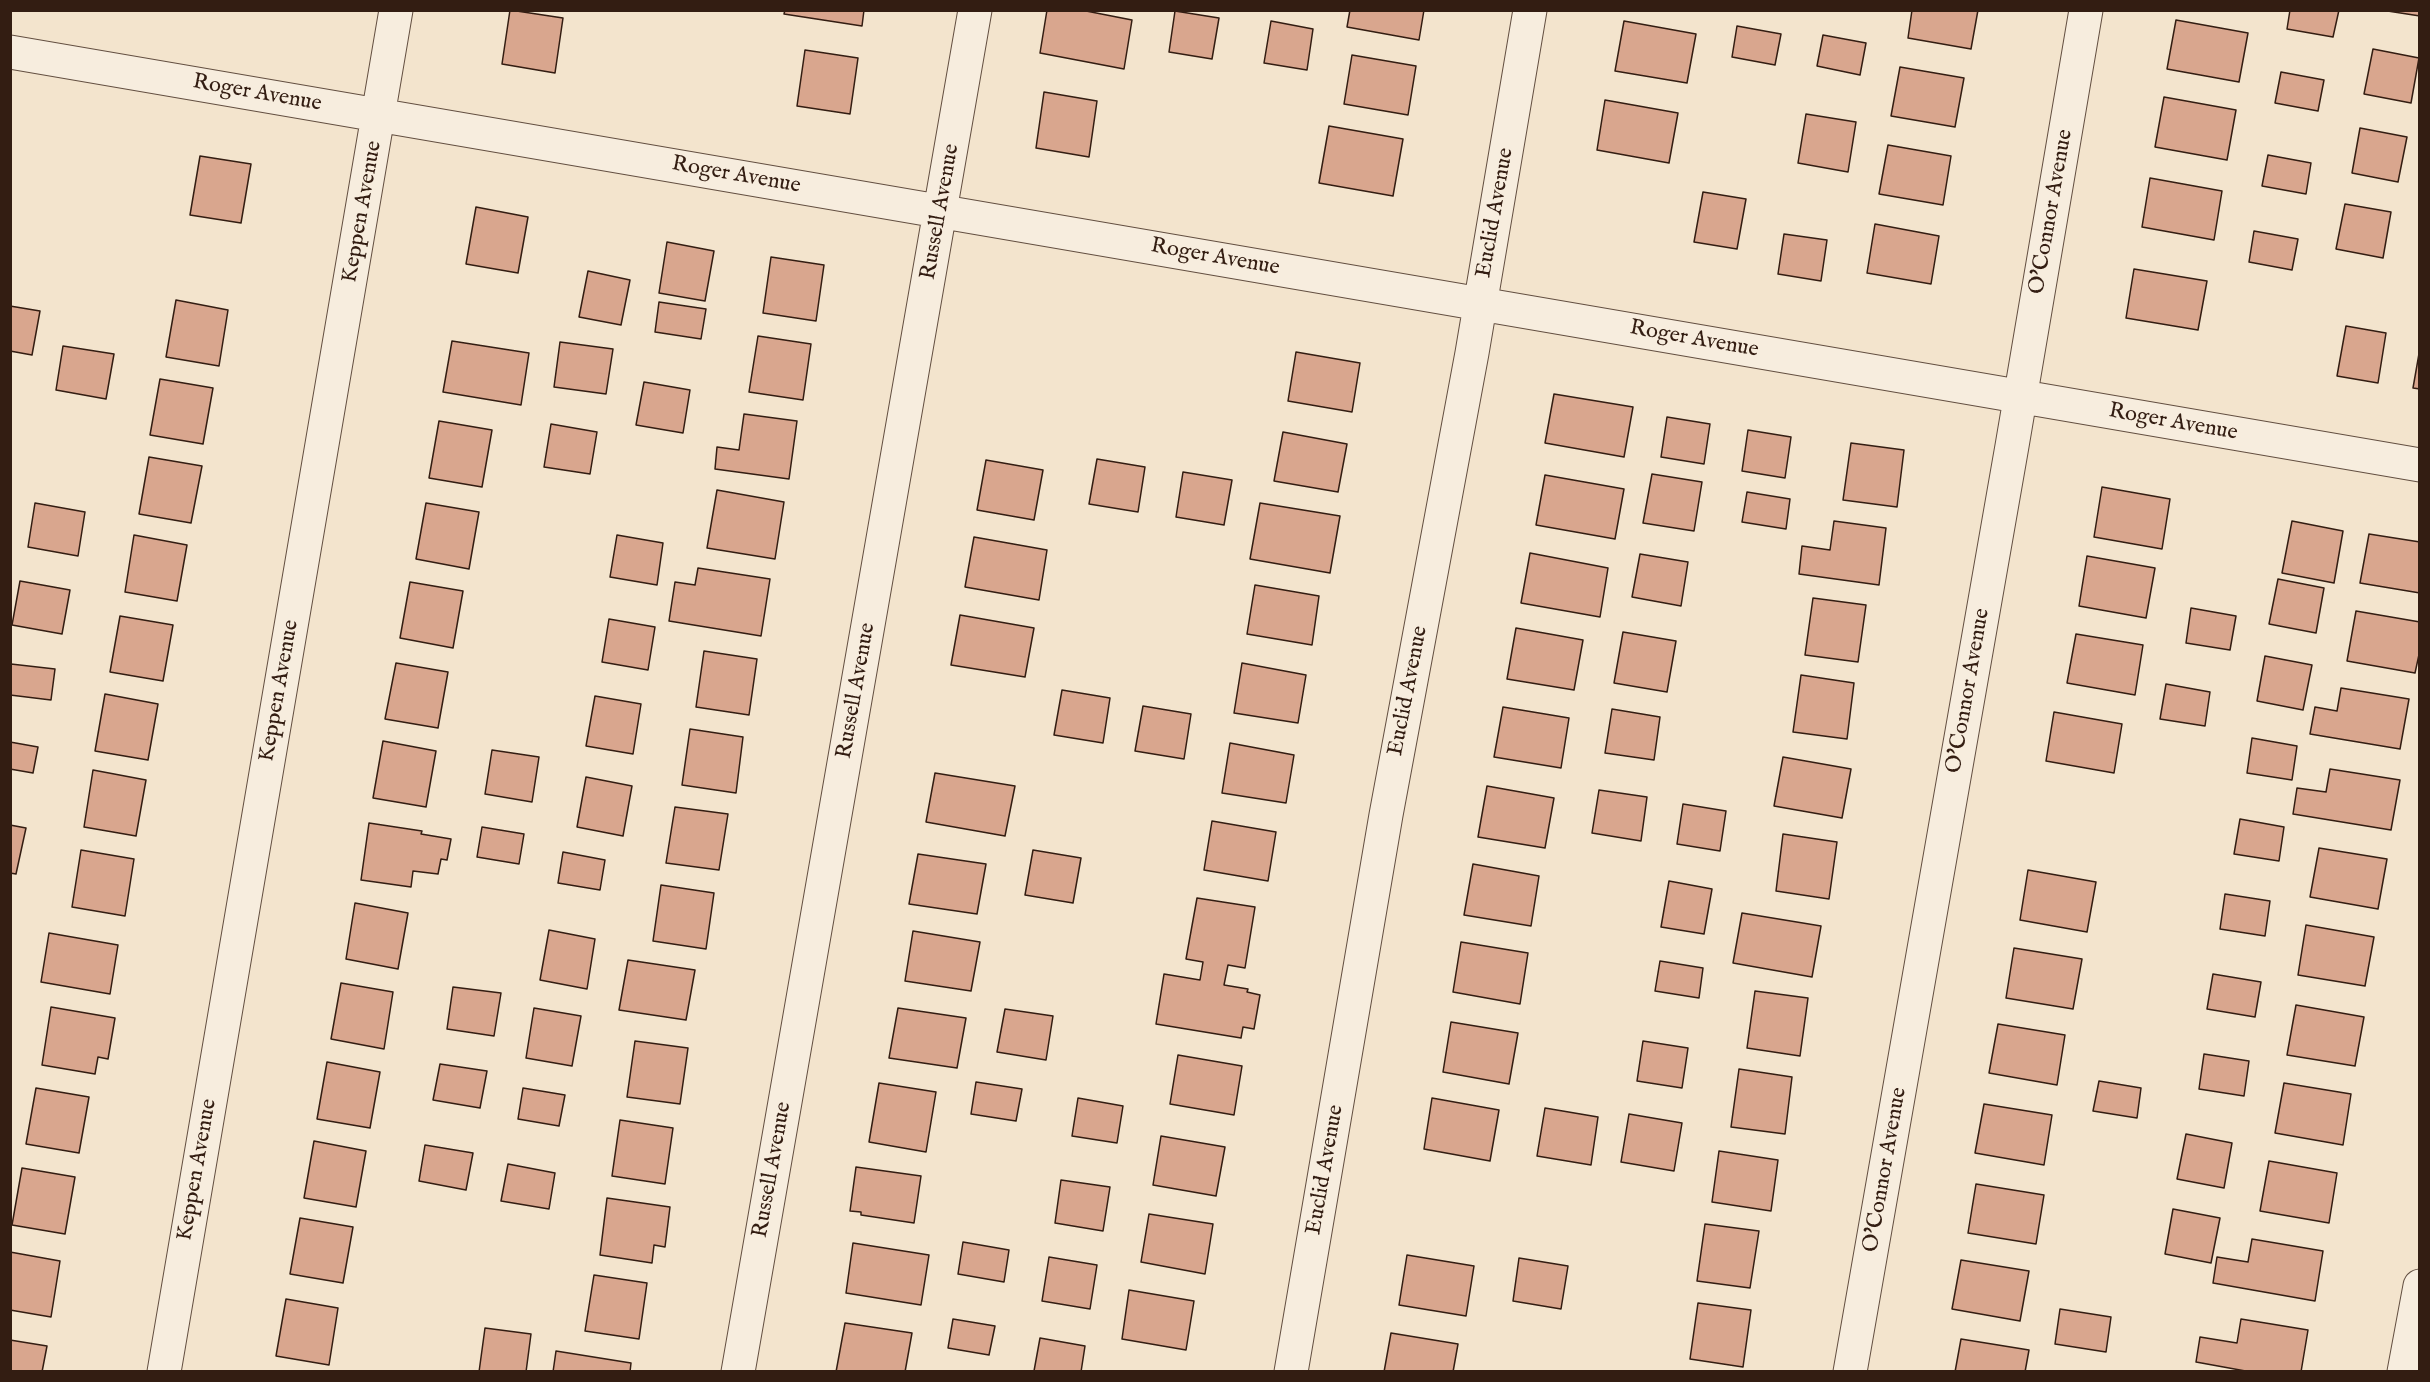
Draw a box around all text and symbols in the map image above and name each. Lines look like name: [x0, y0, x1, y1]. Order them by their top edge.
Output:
street label: Roger Avenue: [190, 70, 324, 118]
street label: O'Connor Avenue: [2024, 127, 2080, 297]
street label: Keppen Avenue: [338, 139, 388, 285]
street label: Russell Avenue: [916, 142, 966, 282]
street label: Euclid Avenue: [1472, 146, 1520, 280]
street label: Roger Avenue: [669, 152, 803, 200]
street label: Roger Avenue: [1148, 234, 1282, 282]
street label: Roger Avenue: [1627, 316, 1761, 364]
street label: Roger Avenue: [2106, 399, 2240, 447]
street label: O'Connor Avenue: [1941, 606, 1997, 776]
street label: Keppen Avenue: [255, 618, 305, 764]
street label: Russell Avenue: [832, 621, 882, 761]
street label: Euclid Avenue: [1383, 624, 1435, 758]
street label: O'Connor Avenue: [1858, 1085, 1914, 1255]
street label: Keppen Avenue: [173, 1097, 223, 1243]
street label: Russell Avenue: [748, 1100, 798, 1240]
street label: Euclid Avenue: [1302, 1103, 1350, 1237]

